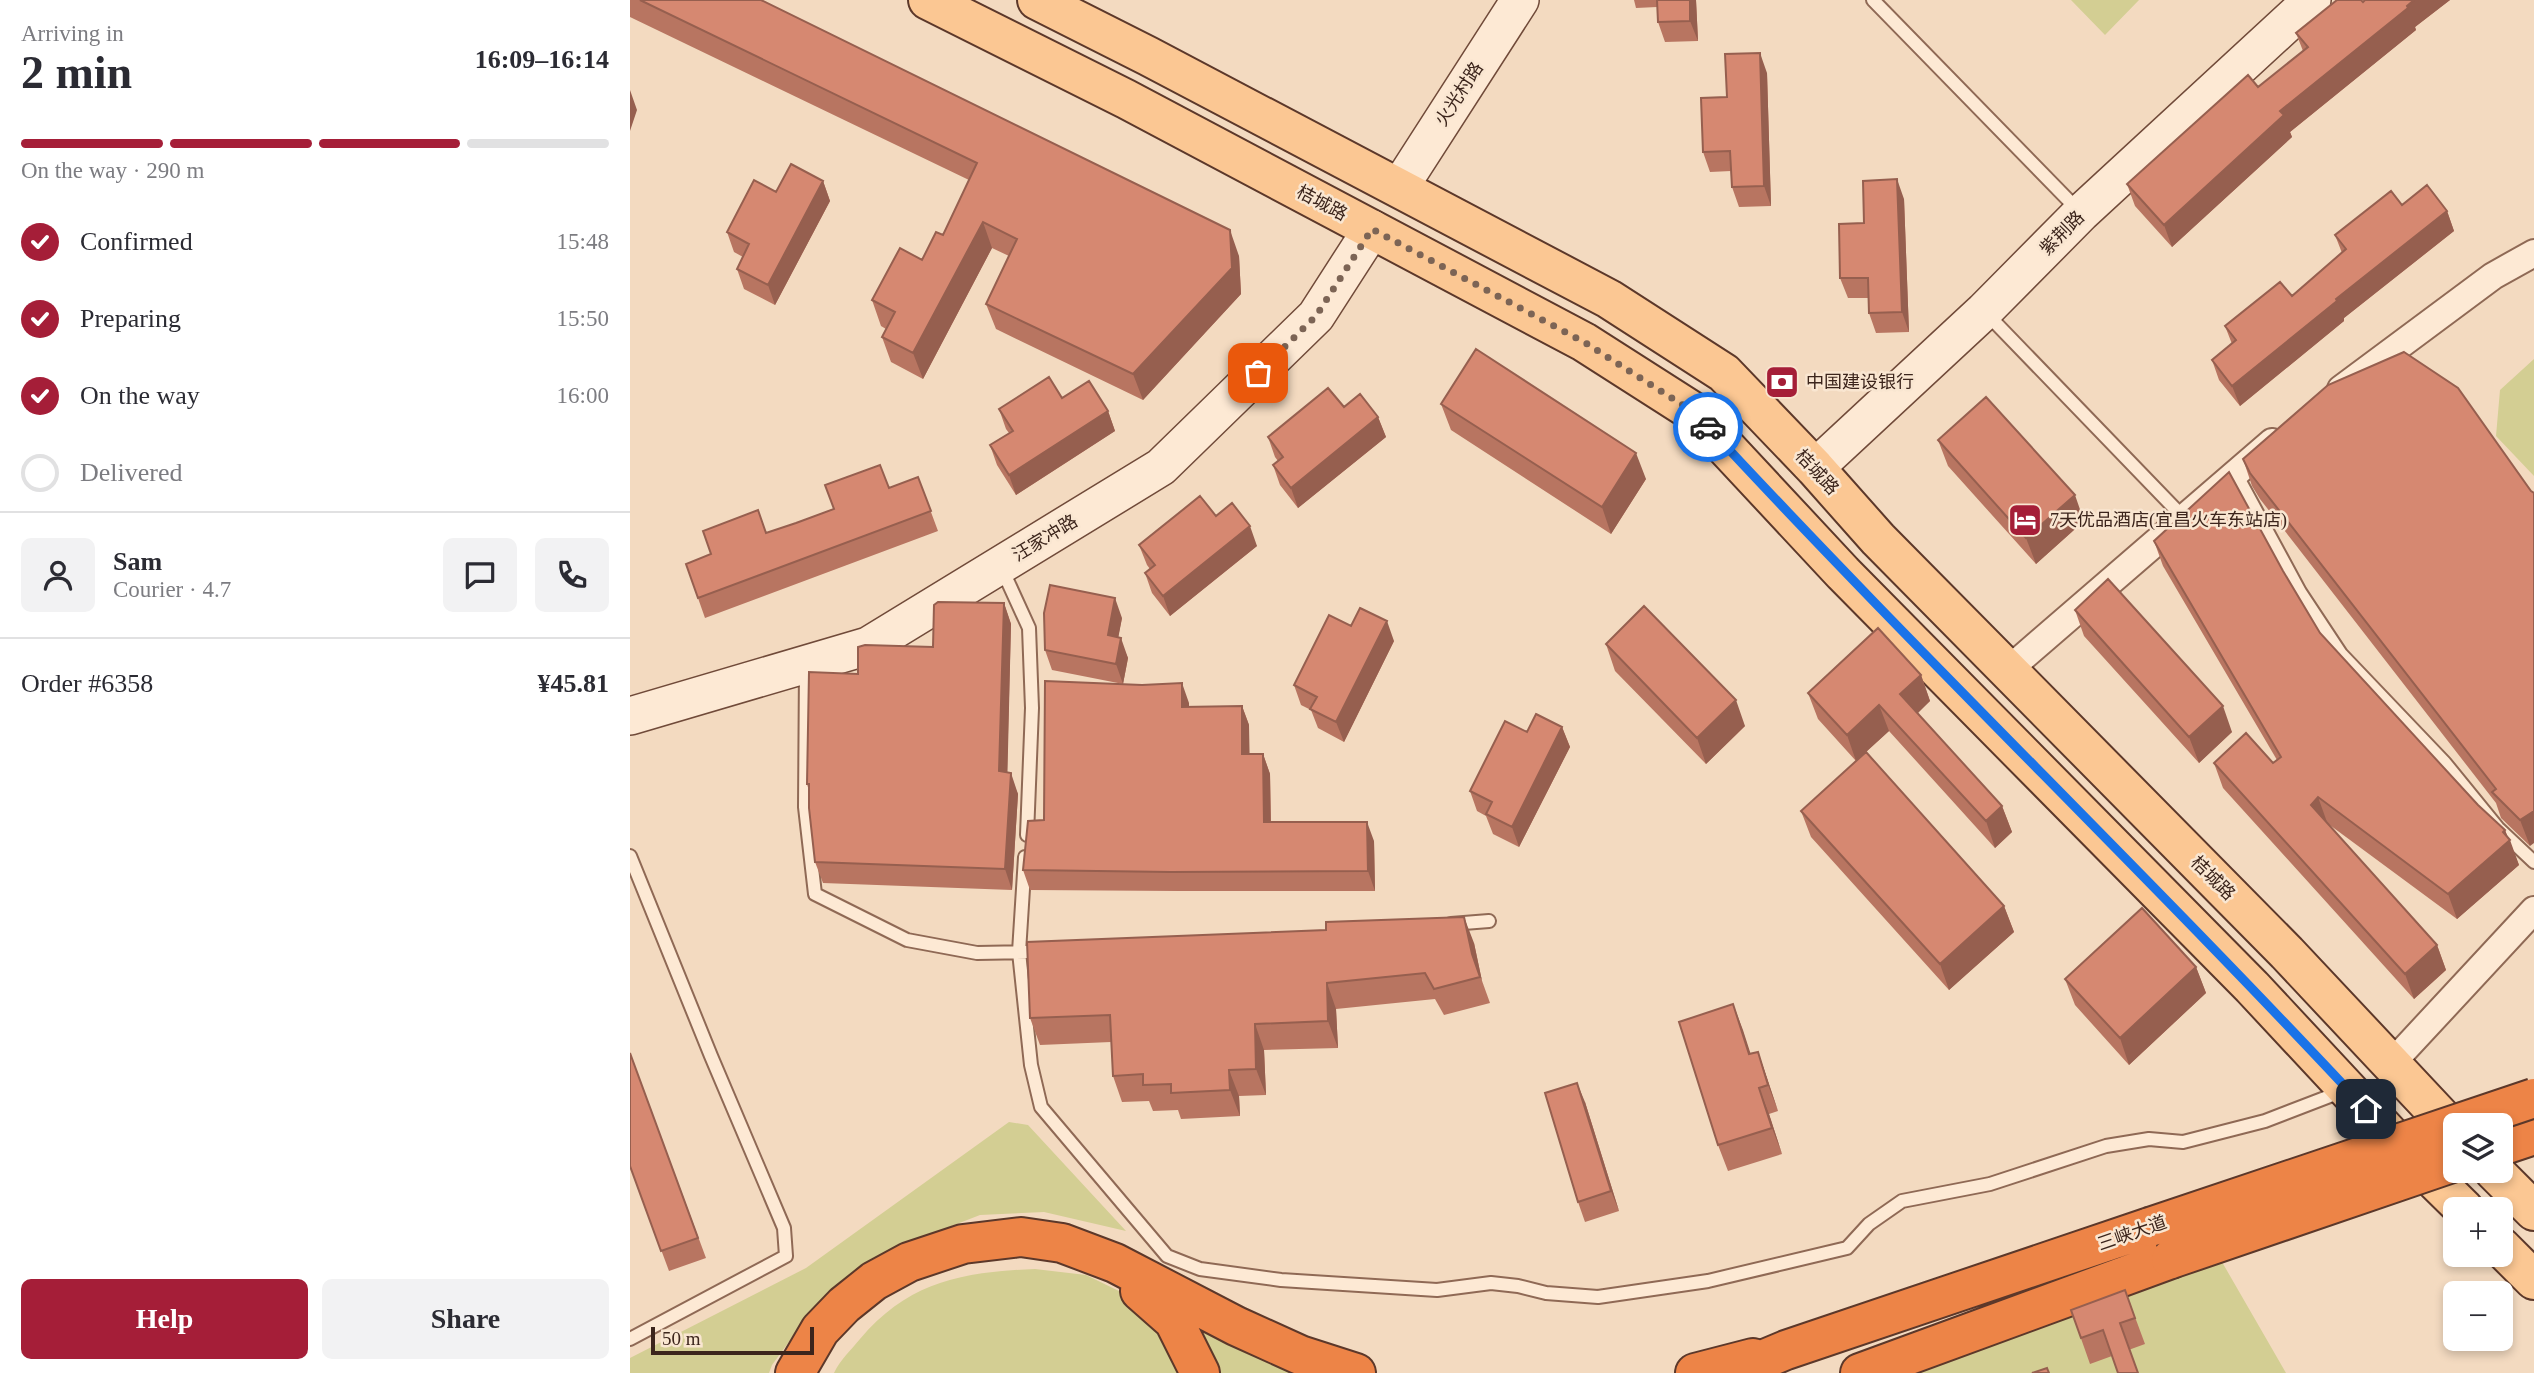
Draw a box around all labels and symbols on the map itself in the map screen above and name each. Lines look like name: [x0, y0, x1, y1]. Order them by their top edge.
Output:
street label: 火光村路: [1431, 58, 1487, 130]
street label: 桔城路: [1293, 181, 1351, 225]
street label: 紫荆路: [2036, 207, 2088, 259]
pin: [1228, 343, 1288, 403]
bank icon: 中国建设银行: [1763, 363, 1801, 401]
place label: 中国建设银行: [1806, 372, 1914, 392]
courier: [1673, 392, 1743, 462]
street label: 桔城路: [1791, 445, 1843, 499]
hotel icon: 7天优品酒店(宜昌火车东站店): [2006, 501, 2044, 539]
place label: 7天优品酒店(宜昌火车东站店): [2050, 510, 2287, 531]
street label: 汪家冲路: [1009, 511, 1081, 565]
street label: 桔城路: [2187, 852, 2239, 904]
pin: [2336, 1079, 2396, 1139]
street label: 三峡大道: [2095, 1212, 2169, 1254]
scale bar: [651, 1324, 814, 1356]

